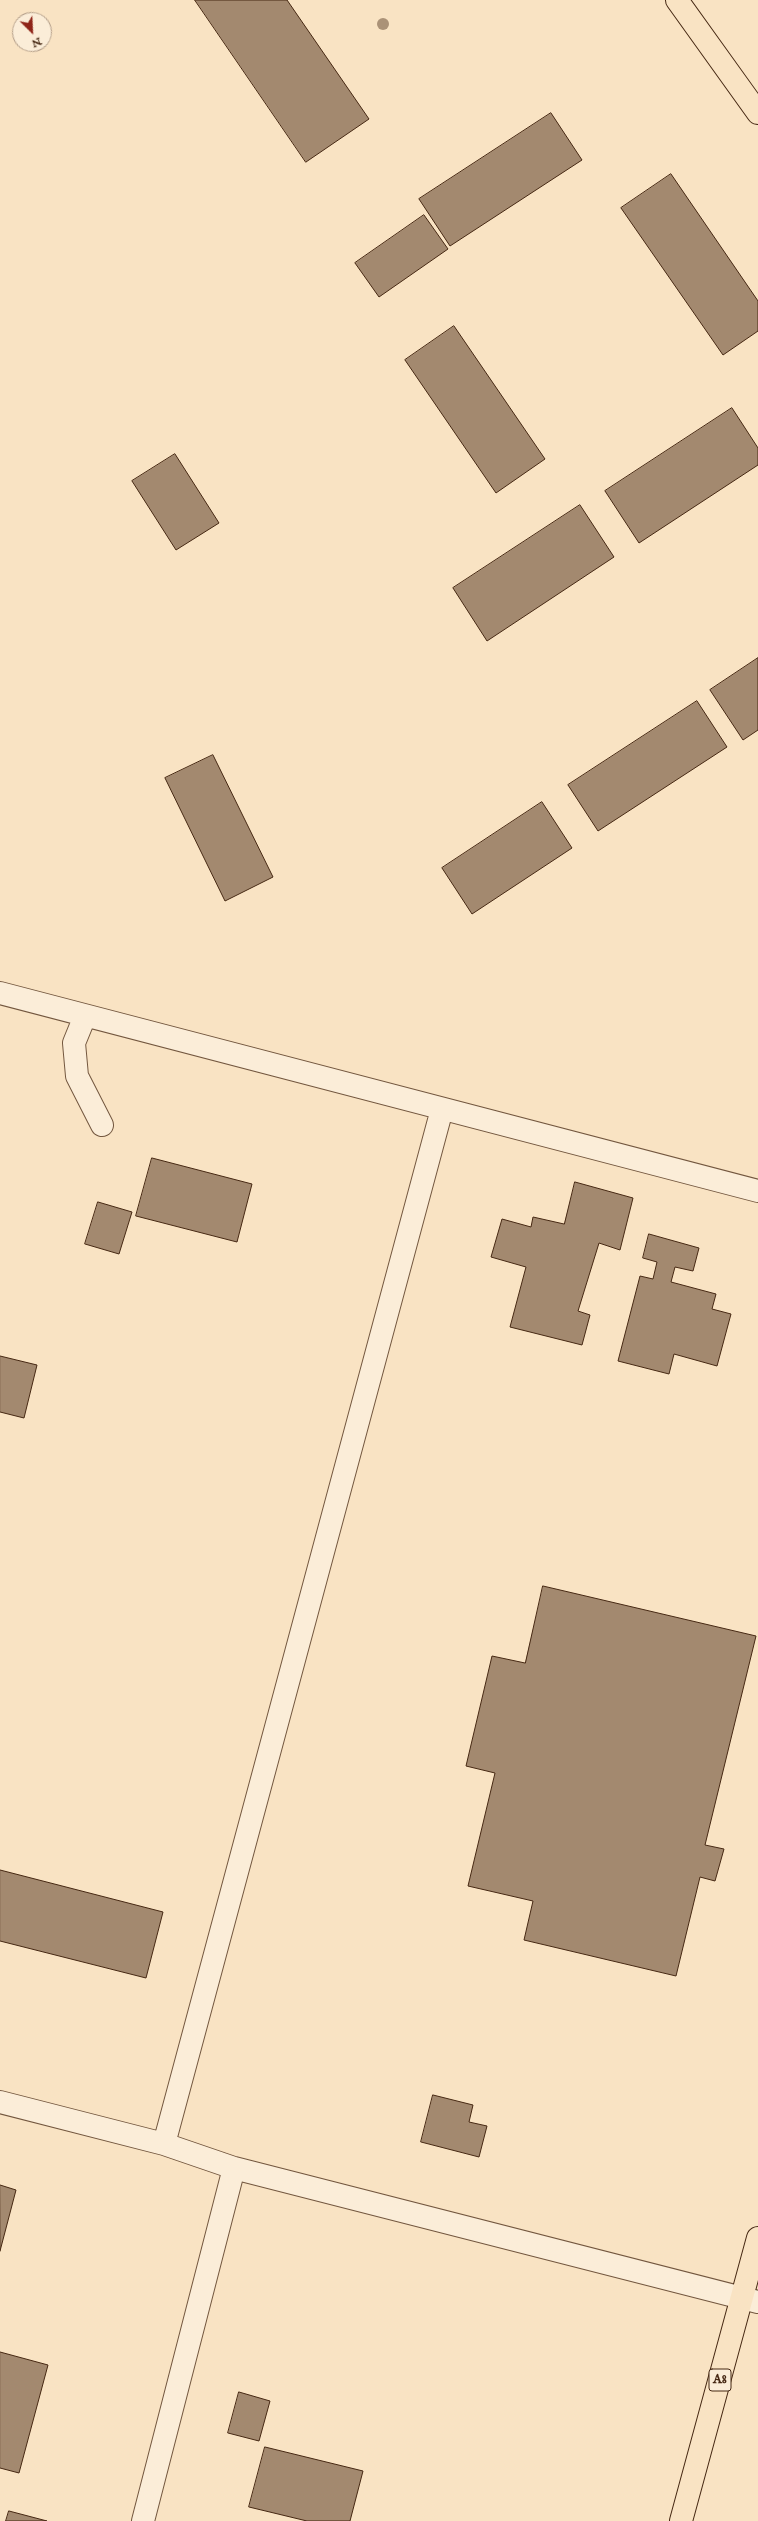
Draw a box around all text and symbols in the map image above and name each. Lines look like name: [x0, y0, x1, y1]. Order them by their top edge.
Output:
north arrow: [12, 12, 52, 52]
text: N: [29, 34, 44, 50]
road number: A8: [709, 2369, 731, 2391]

